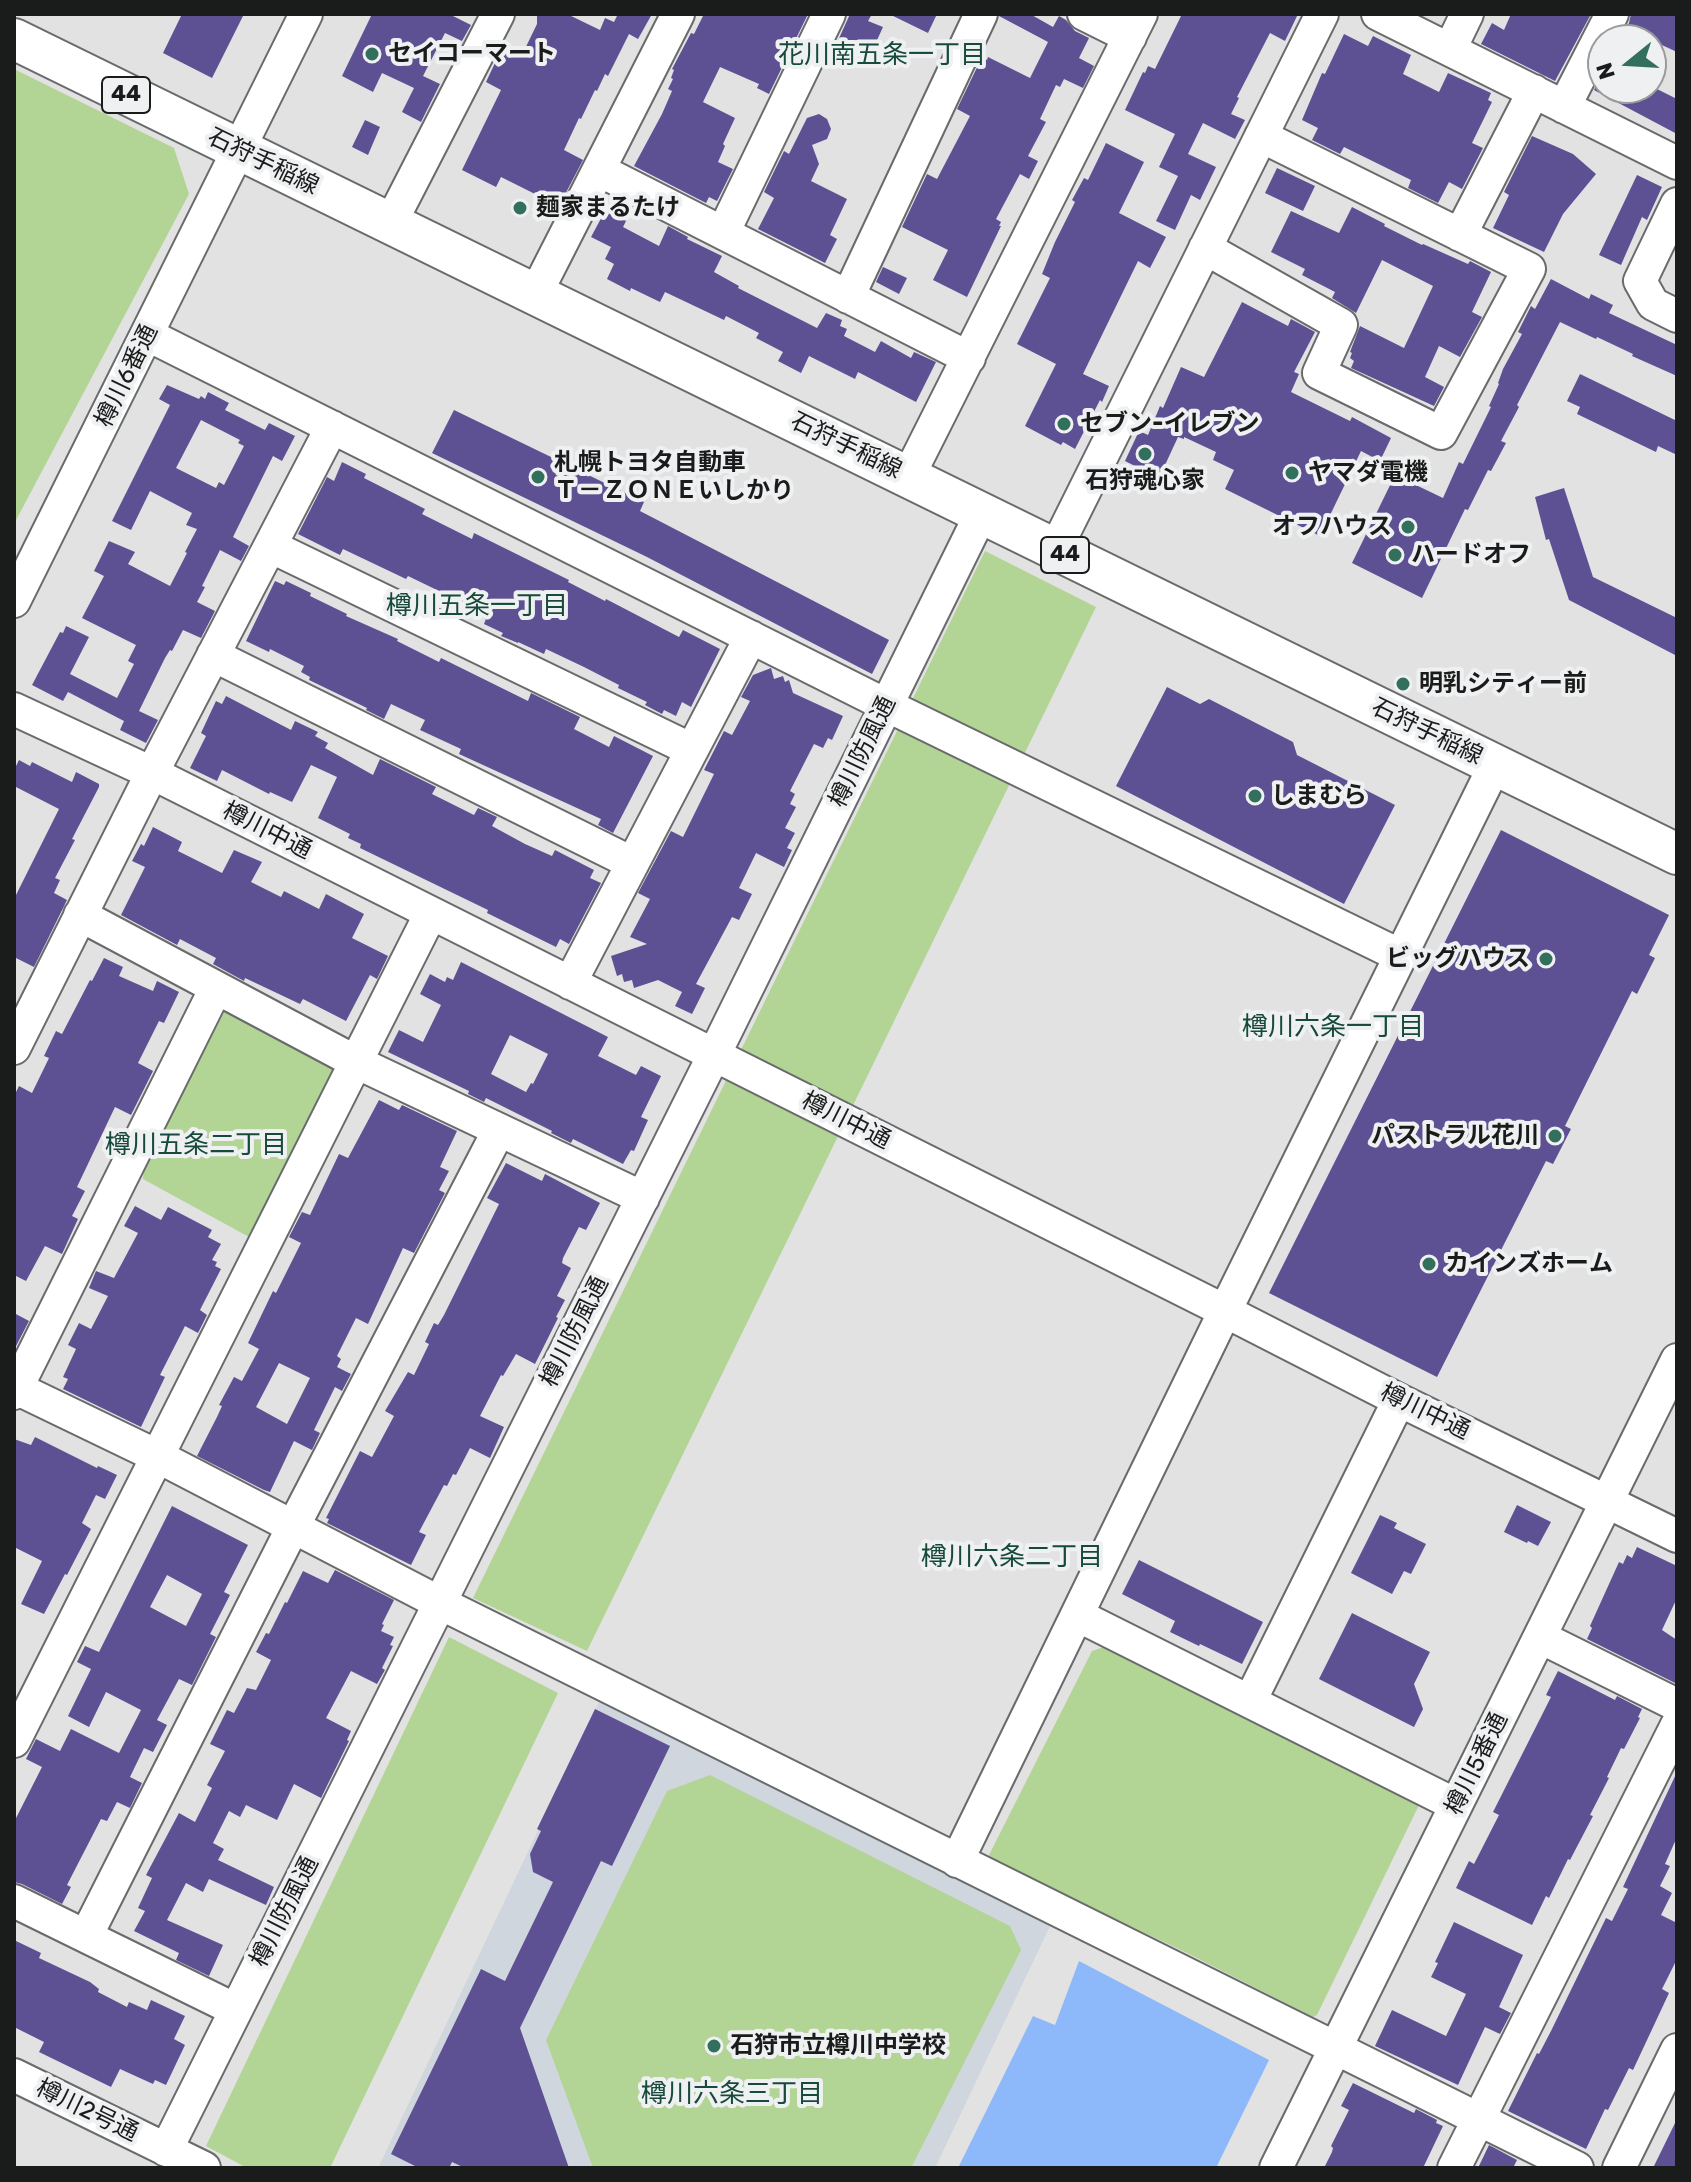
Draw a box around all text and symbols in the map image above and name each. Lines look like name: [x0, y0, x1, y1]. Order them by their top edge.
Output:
north arrow: [1587, 24, 1667, 104]
district label: 花川南五条一丁目: [778, 39, 986, 71]
place label: セイコーマート: [388, 40, 556, 68]
marker: セイコーマート: [363, 45, 381, 63]
text: N: [1590, 59, 1621, 83]
road number: 44: [102, 77, 150, 113]
street label: 石狩手稲線: [203, 123, 323, 201]
place label: 麺家まるたけ: [536, 194, 680, 222]
marker: 麺家まるたけ: [511, 199, 529, 217]
street label: 樽川6番通: [90, 320, 164, 432]
street label: 石狩手稲線: [786, 407, 906, 485]
place label: セブン-イレブン: [1080, 410, 1259, 438]
marker: セブン-イレブン: [1055, 415, 1073, 433]
marker: 石狩魂心家: [1136, 445, 1154, 463]
place label: 札幌トヨタ自動車 Ｔ－ＺＯＮＥいしかり: [554, 449, 794, 505]
place label: ヤマダ電機: [1308, 459, 1428, 487]
marker: ヤマダ電機: [1283, 464, 1301, 482]
place label: 石狩魂心家: [1085, 467, 1205, 495]
marker: 札幌トヨタ自動車 Ｔ－ＺＯＮＥいしかり: [529, 468, 547, 486]
place label: オフハウス: [1272, 513, 1392, 541]
marker: オフハウス: [1399, 518, 1417, 536]
road number: 44: [1041, 537, 1089, 573]
place label: ハードオフ: [1411, 541, 1531, 569]
marker: ハードオフ: [1386, 546, 1404, 564]
district label: 樽川五条一丁目: [386, 590, 568, 622]
place label: 明乳シティー前: [1419, 670, 1587, 698]
marker: 明乳シティー前: [1394, 675, 1412, 693]
street label: 樽川防風通: [824, 692, 902, 812]
street label: 石狩手稲線: [1367, 693, 1487, 771]
place label: しまむら: [1271, 782, 1367, 810]
marker: しまむら: [1246, 787, 1264, 805]
street label: 樽川中通: [218, 796, 316, 866]
place label: ビッグハウス: [1386, 945, 1530, 973]
marker: ビッグハウス: [1537, 950, 1555, 968]
district label: 樽川六条一丁目: [1242, 1011, 1424, 1043]
street label: 樽川中通: [797, 1086, 895, 1156]
place label: パストラル花川: [1371, 1122, 1539, 1150]
marker: パストラル花川: [1546, 1127, 1564, 1145]
district label: 樽川五条二丁目: [105, 1129, 287, 1161]
place label: カインズホーム: [1445, 1250, 1613, 1278]
marker: カインズホーム: [1420, 1255, 1438, 1273]
street label: 樽川防風通: [535, 1272, 615, 1392]
street label: 樽川中通: [1376, 1378, 1474, 1446]
district label: 樽川六条二丁目: [921, 1541, 1103, 1573]
street label: 樽川5番通: [1440, 1708, 1514, 1820]
street label: 樽川防風通: [245, 1852, 325, 1972]
place label: 石狩市立樽川中学校: [730, 2032, 946, 2060]
marker: 石狩市立樽川中学校: [705, 2037, 723, 2055]
street label: 樽川2号通: [31, 2074, 143, 2148]
district label: 樽川六条三丁目: [641, 2078, 823, 2110]

